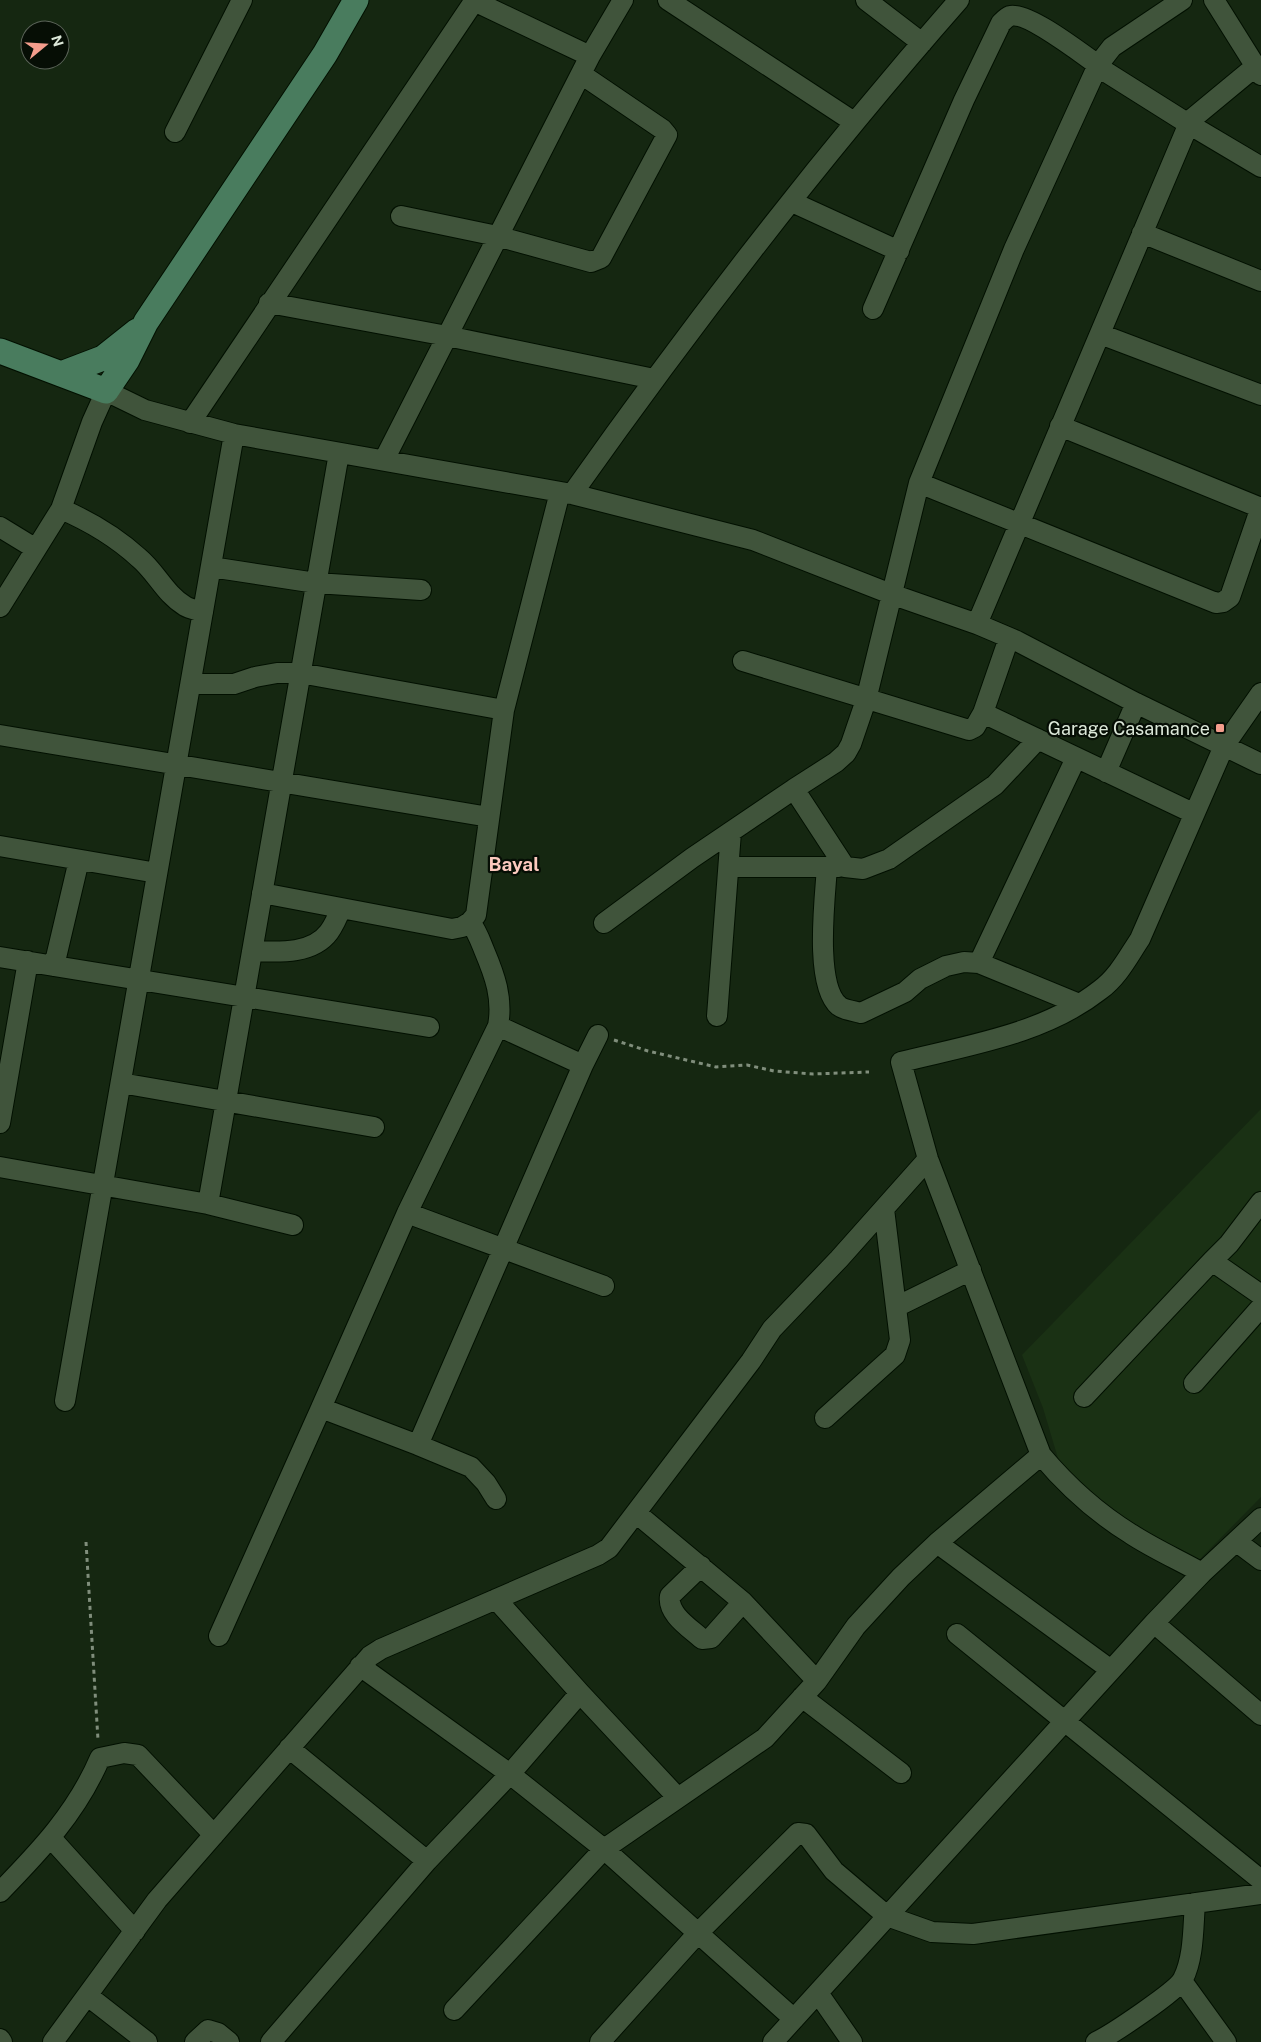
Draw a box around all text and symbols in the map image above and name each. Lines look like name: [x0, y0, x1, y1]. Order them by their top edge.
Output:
north arrow: [20, 20, 70, 70]
text: N: [48, 33, 67, 49]
place label: Garage Casamance: [1048, 718, 1210, 739]
marker: Garage Casamance: [1214, 722, 1226, 734]
district label: Bayal: [489, 853, 539, 875]

